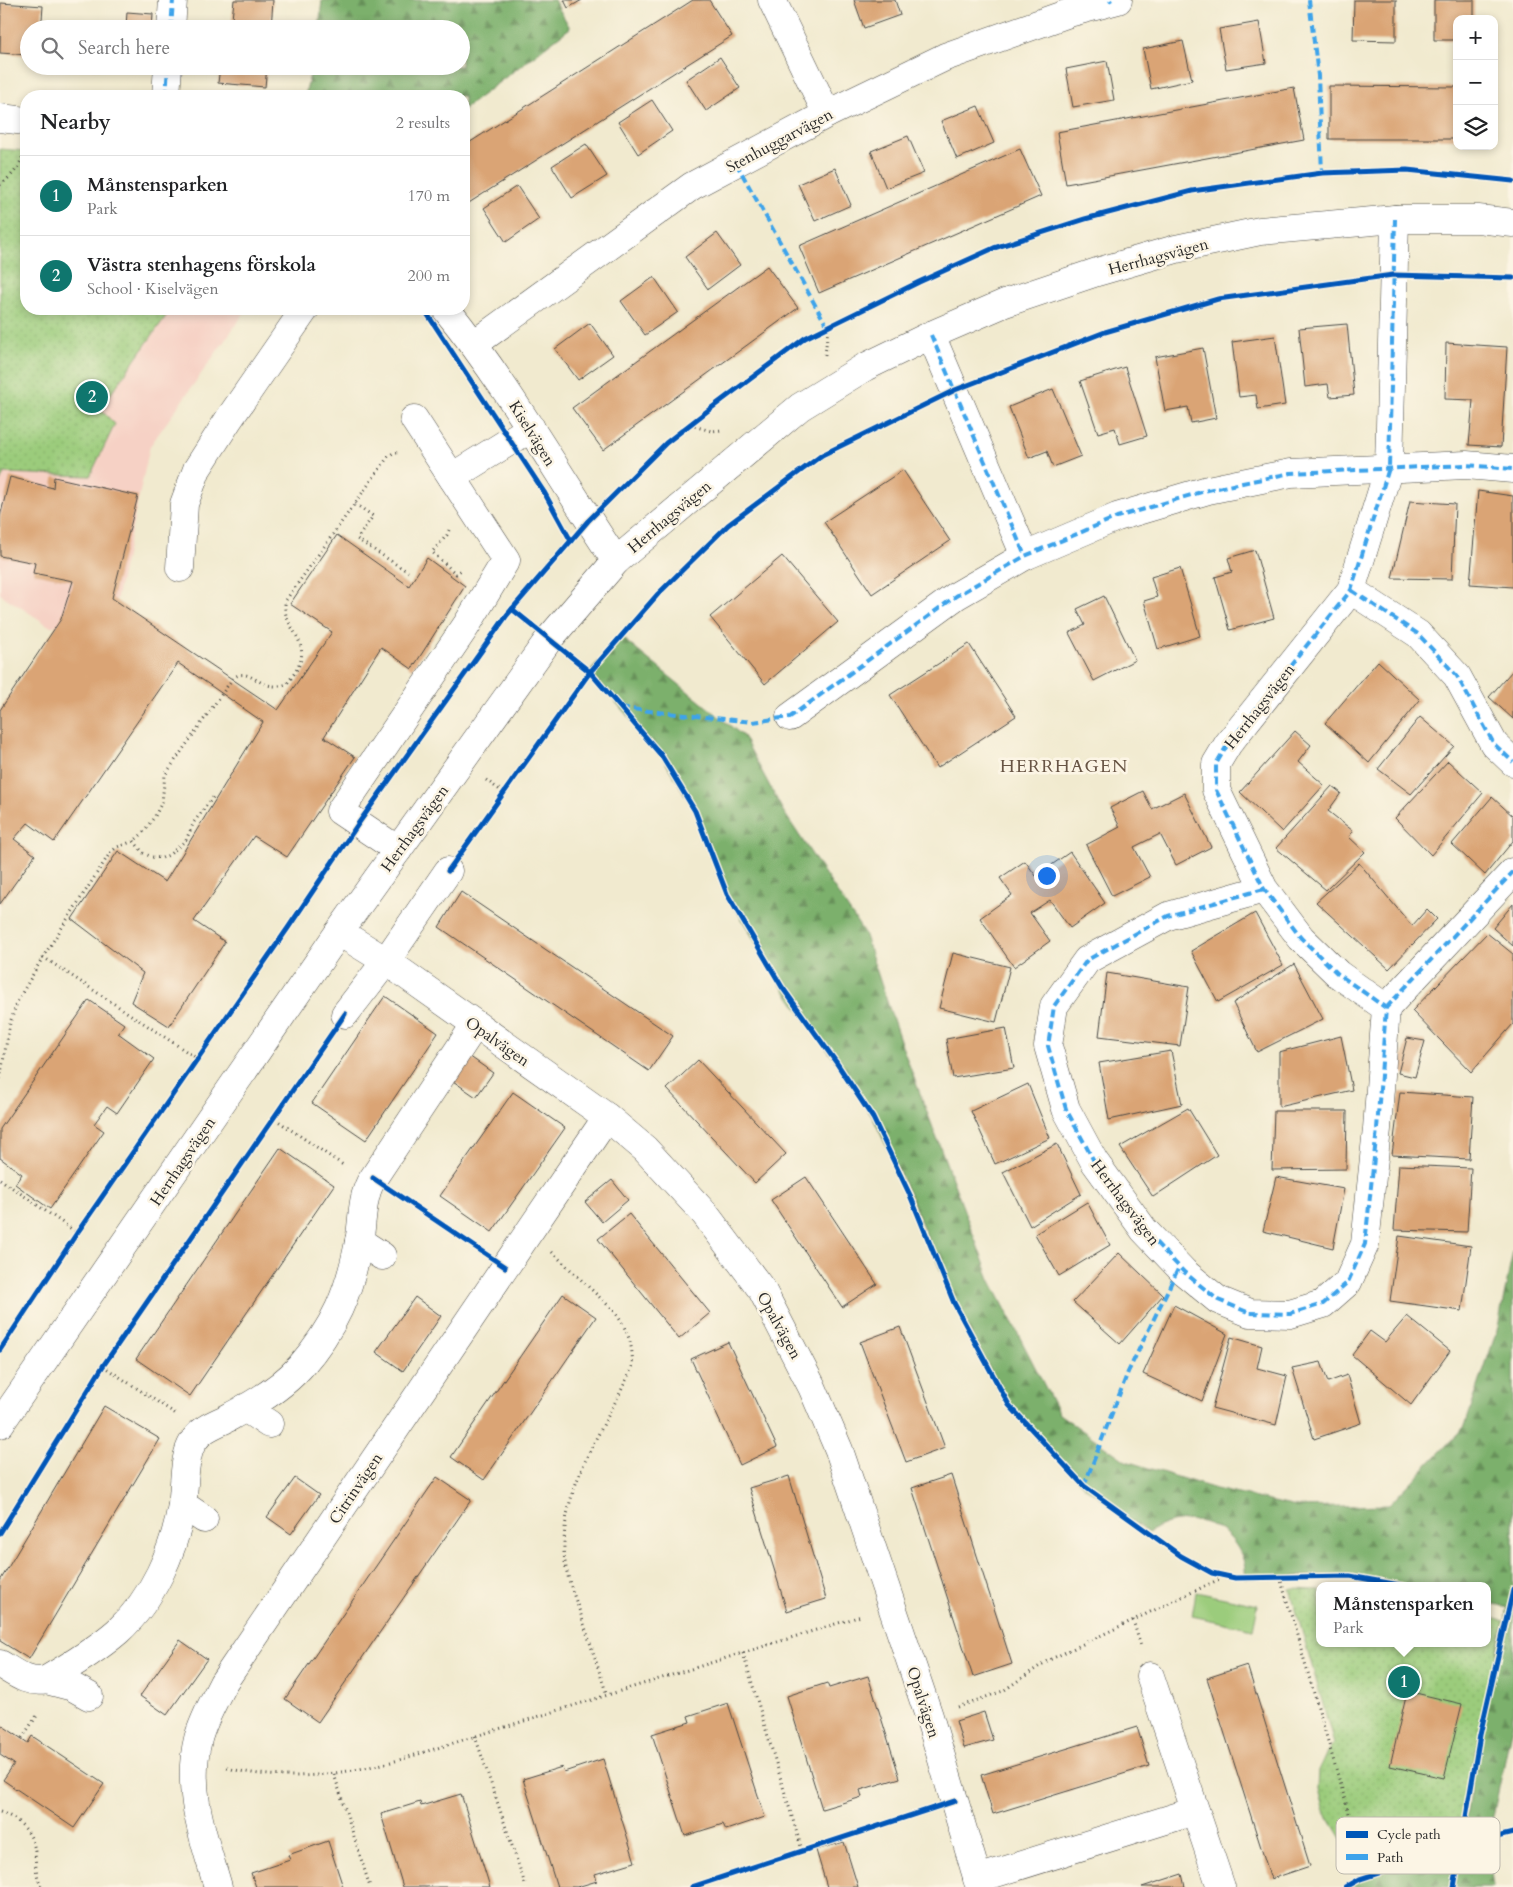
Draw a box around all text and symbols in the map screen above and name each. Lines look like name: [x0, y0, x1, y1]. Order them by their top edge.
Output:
map controls: [1453, 15, 1498, 150]
button: +: [1453, 15, 1498, 60]
search box: [20, 20, 470, 75]
icon: search: [38, 34, 66, 62]
text: Search here: [78, 35, 170, 61]
button: −: [1453, 60, 1498, 105]
street label: Stenhuggarvägen: [722, 103, 837, 178]
button: layers: [1453, 105, 1498, 150]
text: Nearby: [40, 108, 111, 137]
text: 2 results: [396, 112, 450, 134]
text: Månstensparken: [87, 172, 228, 198]
text: 1: [52, 185, 60, 207]
text: 170 m: [408, 185, 450, 207]
text: Park: [87, 198, 118, 220]
street label: Herrhagsvägen: [1106, 233, 1211, 281]
text: Västra stenhagens förskola: [87, 252, 316, 278]
text: 2: [52, 265, 60, 287]
text: 200 m: [408, 265, 450, 287]
text: School · Kiselvägen: [87, 278, 219, 300]
pin: 2: [76, 378, 108, 416]
street label: Kiselvägen: [503, 397, 561, 471]
street label: Herrhagsvägen: [623, 475, 716, 558]
street label: Herrhagsvägen: [1219, 659, 1300, 754]
district label: HERRHAGEN: [1000, 754, 1128, 779]
street label: Herrhagsvägen: [376, 781, 454, 877]
your location: [1034, 863, 1060, 889]
street label: Opalvägen: [461, 1012, 534, 1072]
street label: Herrhagsvägen: [145, 1113, 221, 1210]
street label: Herrhagsvägen: [1085, 1155, 1165, 1250]
street label: Opalvägen: [752, 1288, 807, 1363]
street label: Citrinvägen: [324, 1449, 388, 1529]
popup: [1316, 1582, 1491, 1647]
text: Månstensparken: [1333, 1591, 1474, 1617]
text: Park: [1333, 1617, 1364, 1639]
pin: 1: [1388, 1663, 1420, 1701]
street label: Opalvägen: [901, 1664, 945, 1741]
legend: [1336, 1817, 1500, 1874]
text: Cycle path: [1377, 1825, 1441, 1844]
text: Path: [1377, 1848, 1404, 1867]

